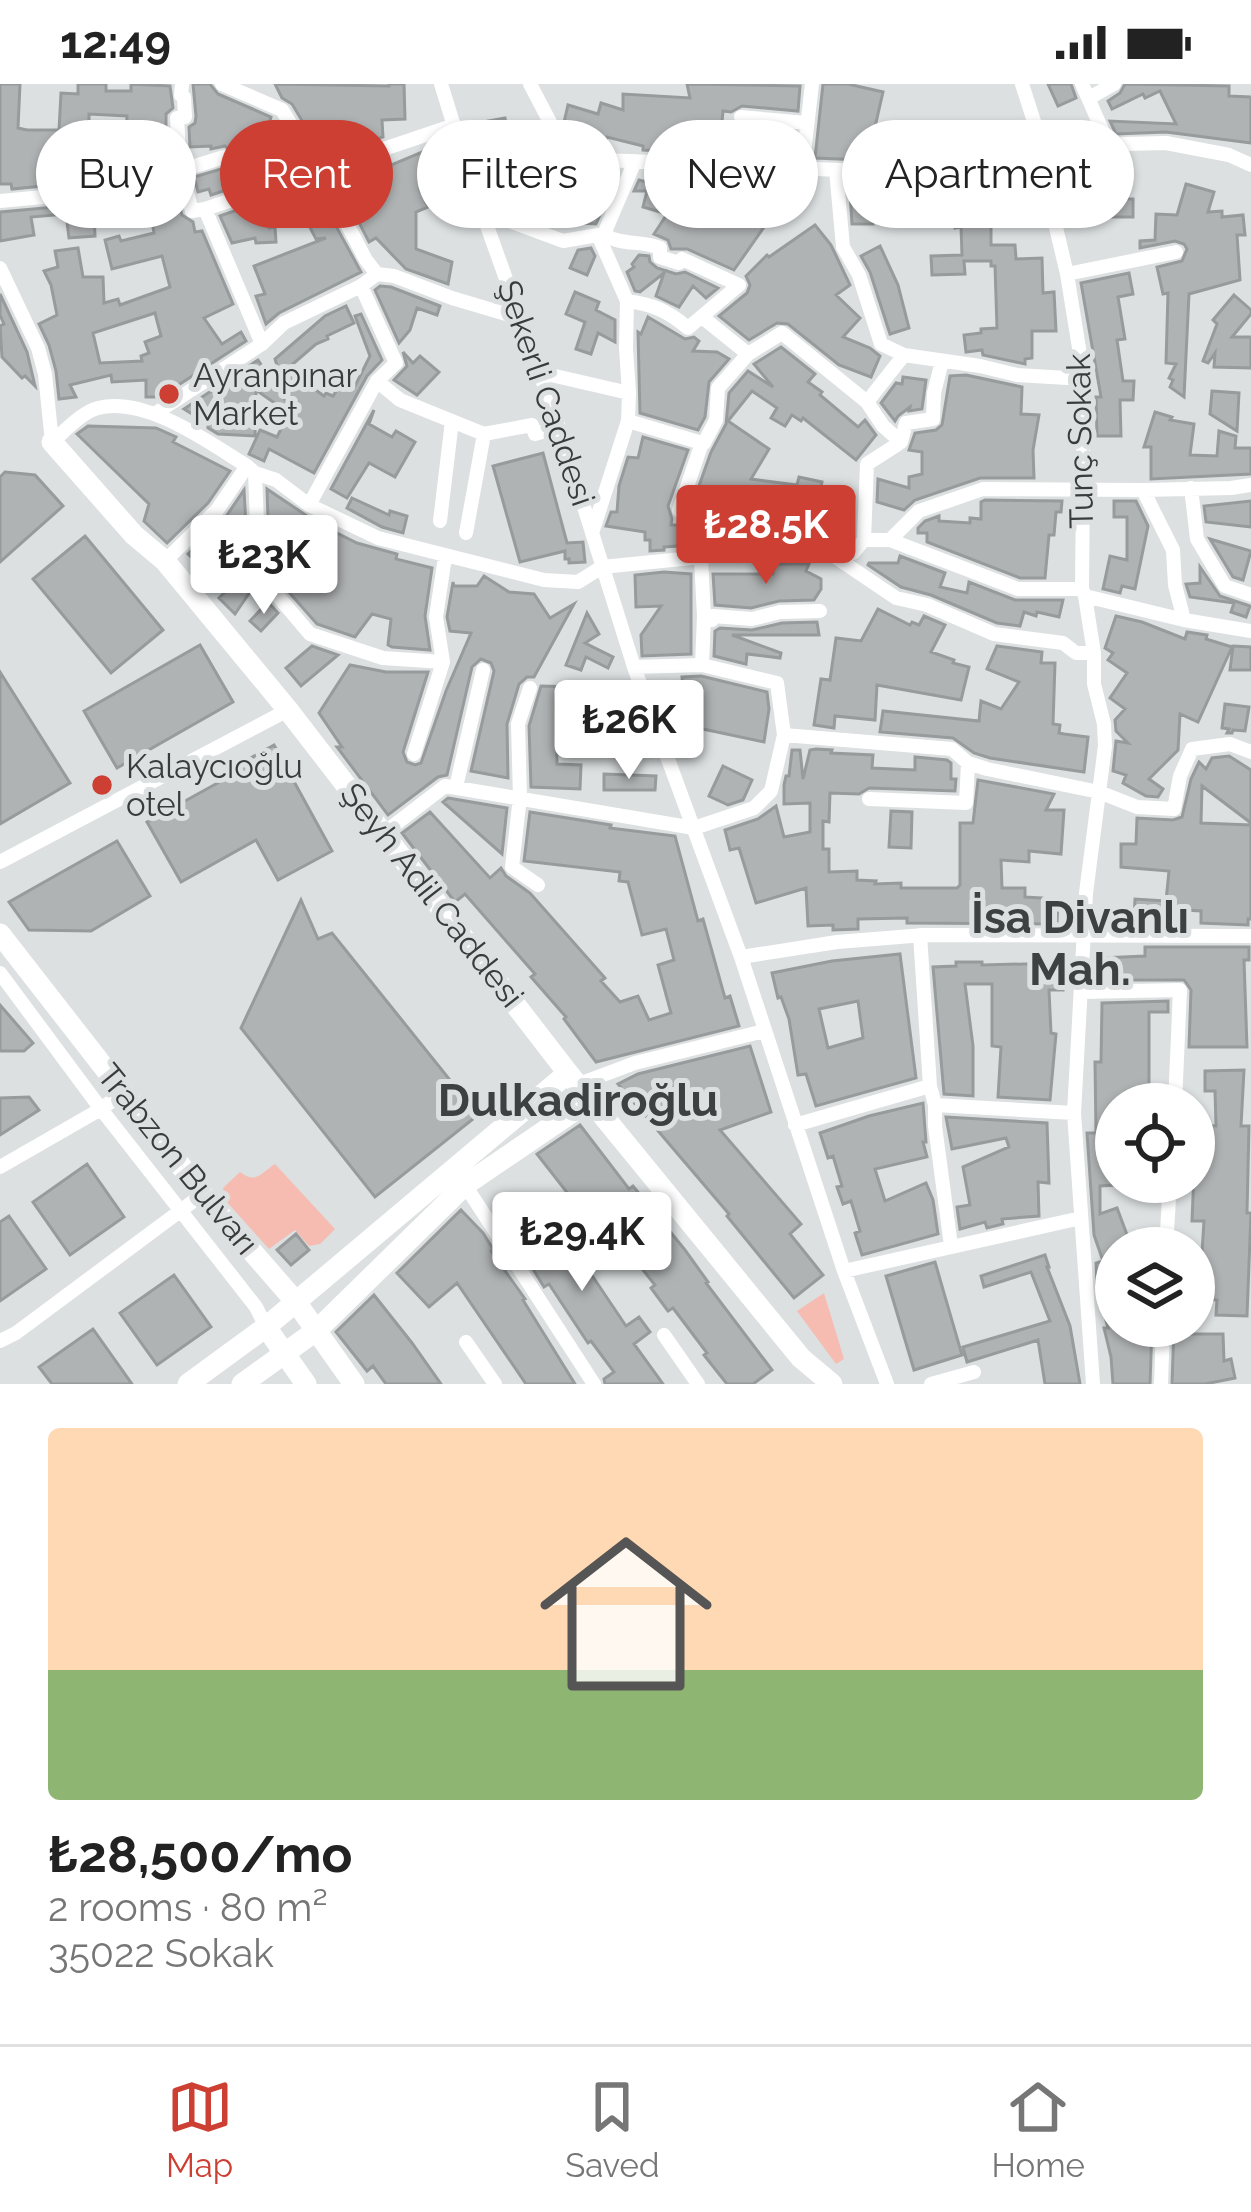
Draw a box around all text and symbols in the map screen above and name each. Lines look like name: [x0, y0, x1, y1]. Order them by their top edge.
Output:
text: 12:49: [60, 16, 171, 69]
chip: Buy: [36, 120, 196, 228]
chip: Rent: [220, 120, 393, 228]
chip: Filters: [417, 120, 620, 228]
chip: New: [644, 120, 818, 228]
chip: Apartment: [842, 120, 1134, 228]
street label: Şekerli Caddesi: [489, 275, 603, 511]
street label: Tunç Sokak: [1059, 353, 1101, 529]
place label: Ayranpınar Market: [193, 356, 358, 433]
marker: Ayranpınar Market: [156, 381, 182, 407]
pin: ₺28.5K: [668, 485, 864, 587]
text: ₺28.5K: [703, 501, 829, 547]
pin: ₺23K: [193, 515, 335, 617]
text: ₺23K: [217, 531, 311, 577]
pin: ₺26K: [558, 680, 700, 782]
text: ₺26K: [582, 696, 676, 742]
place label: Kalaycıoğlu otel: [126, 747, 303, 824]
marker: Kalaycıoğlu otel: [89, 772, 115, 798]
street label: Şeyh Adil Caddesi: [332, 775, 532, 1015]
district label: İsa Divanlı Mah.: [971, 891, 1189, 996]
street label: Trabzon Bulvarı: [89, 1056, 267, 1262]
district label: Dulkadiroğlu: [438, 1074, 718, 1127]
map controls: [1095, 1083, 1215, 1347]
button: locate: [1095, 1083, 1215, 1203]
pin: ₺29.4K: [484, 1192, 680, 1294]
text: ₺29.4K: [519, 1208, 645, 1254]
button: layers: [1095, 1227, 1215, 1347]
icon: home: [518, 1506, 734, 1722]
text: ₺28,500/mo: [48, 1824, 352, 1884]
text: 2 rooms · 80 m²: [48, 1884, 328, 1930]
text: 35022 Sokak: [48, 1930, 274, 1976]
tab: Map: [166, 2074, 233, 2185]
tab: Saved: [565, 2074, 660, 2185]
tab: Home: [992, 2074, 1085, 2185]

